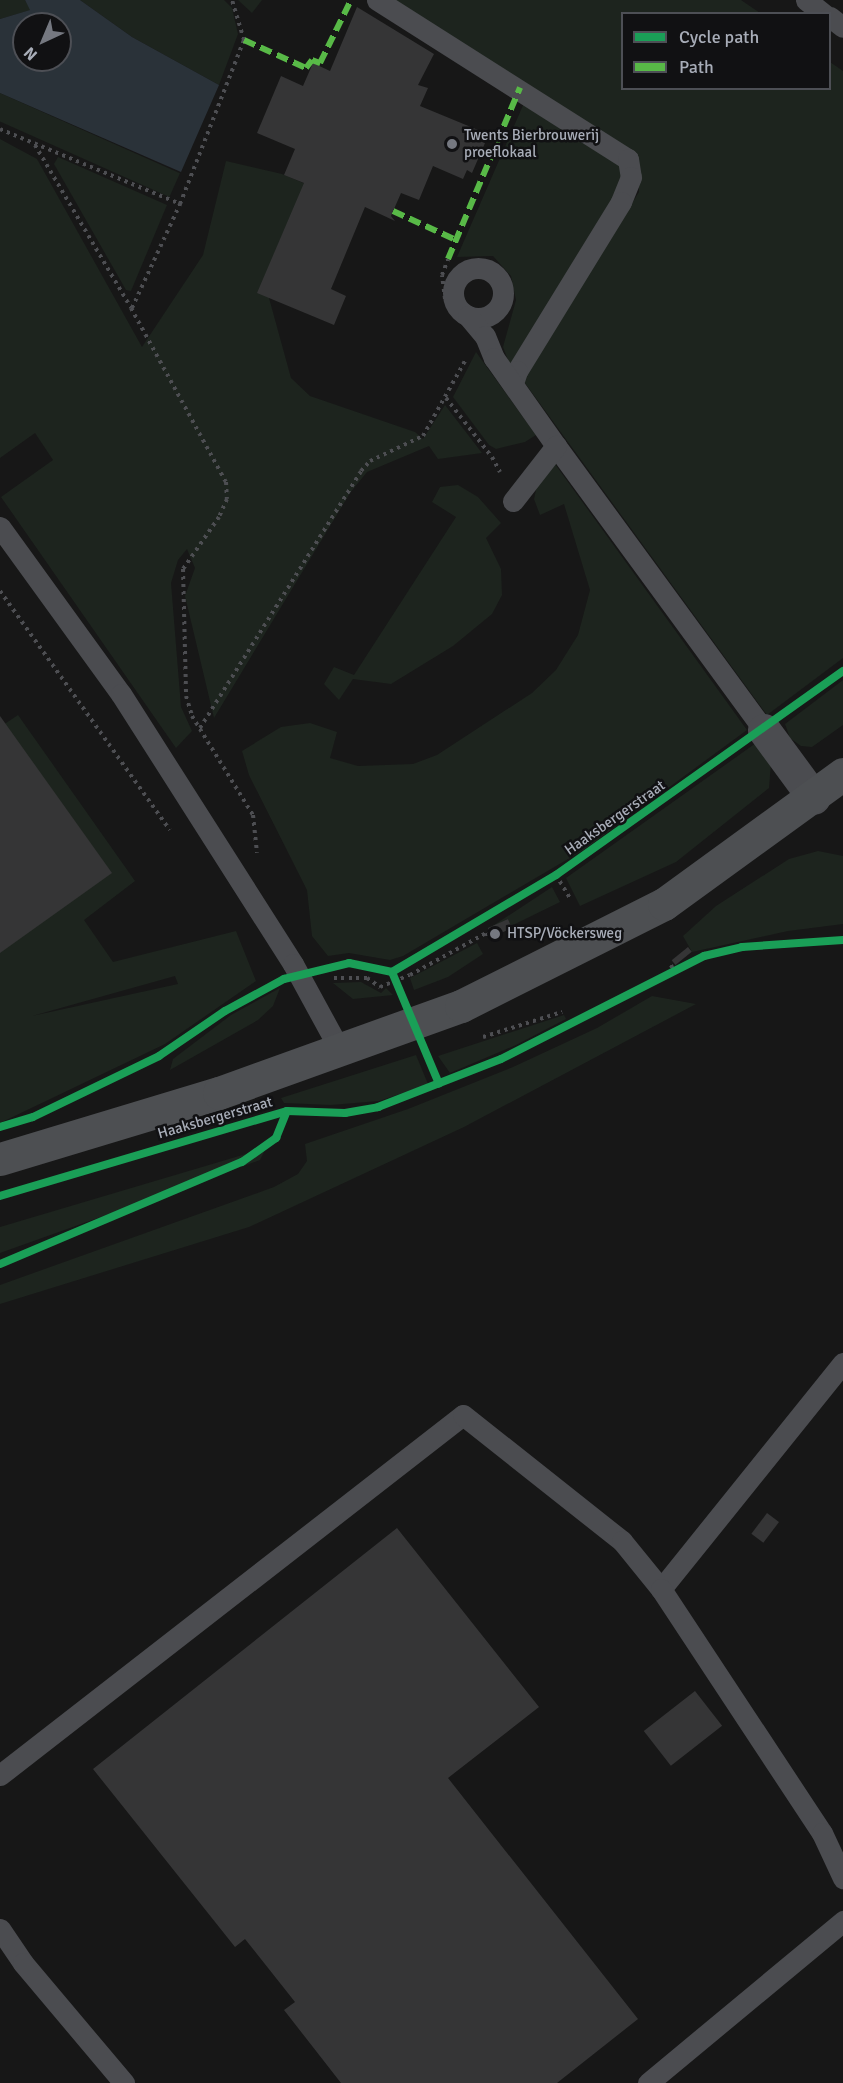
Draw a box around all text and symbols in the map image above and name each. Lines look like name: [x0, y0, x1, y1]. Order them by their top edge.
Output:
north arrow: [12, 12, 72, 72]
legend: [621, 12, 831, 90]
text: Cycle path: [679, 26, 759, 48]
text: N: [20, 42, 42, 65]
text: Path: [679, 56, 714, 78]
place label: Twents Bierbrouwerij proeflokaal: [464, 126, 599, 161]
marker: Twents Bierbrouwerij proeflokaal: [445, 137, 459, 151]
street label: Haaksbergerstraat: [561, 777, 669, 859]
place label: HTSP/Vöckersweg: [507, 925, 622, 943]
marker: HTSP/Vöckersweg: [488, 927, 502, 941]
street label: Haaksbergerstraat: [155, 1093, 275, 1143]

